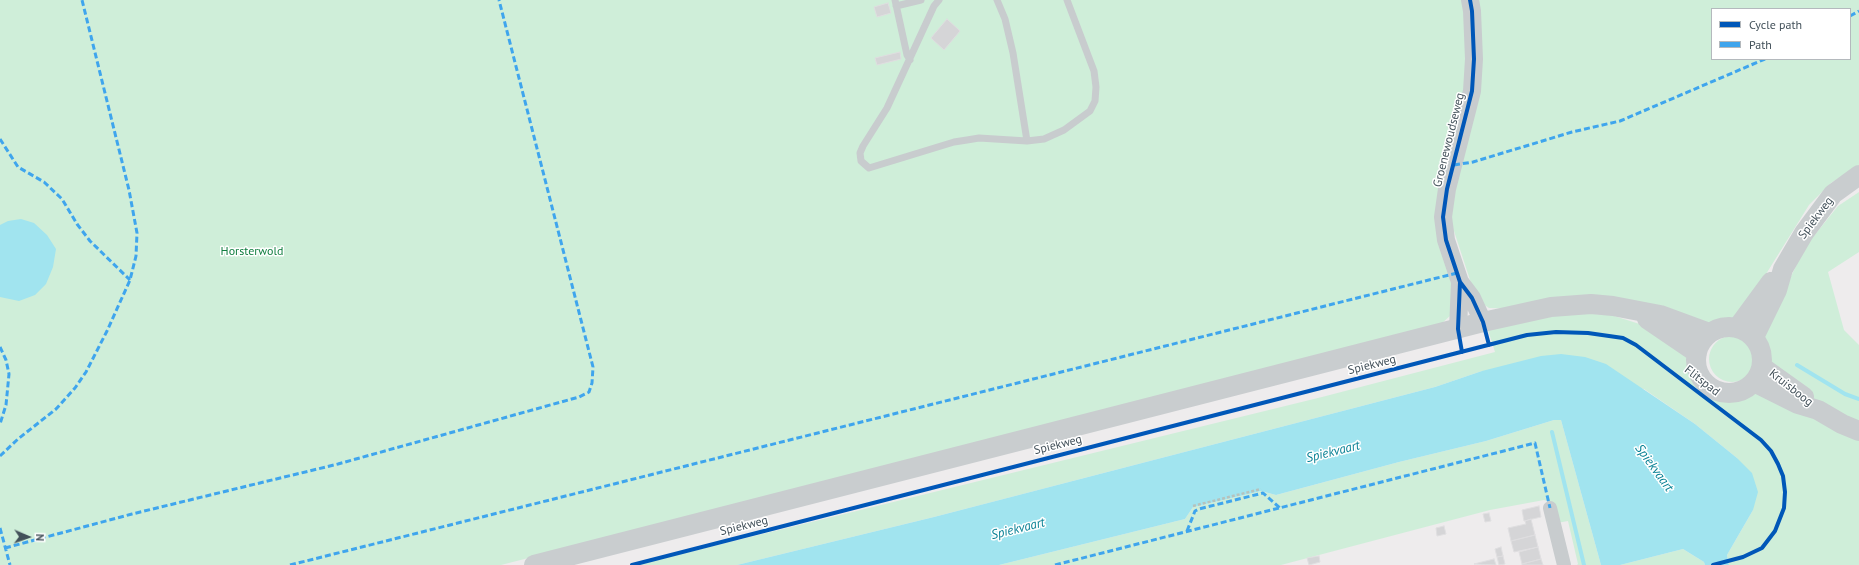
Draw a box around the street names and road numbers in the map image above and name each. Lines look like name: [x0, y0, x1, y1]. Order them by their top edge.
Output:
street label: Groenewoudseweg: [1430, 91, 1468, 189]
street label: Spiekweg: [1795, 194, 1837, 242]
street label: Spiekweg: [1346, 352, 1398, 378]
street label: Flitspad: [1681, 363, 1723, 399]
street label: Kruisboog: [1766, 366, 1816, 410]
street label: Spiekweg: [1032, 432, 1084, 458]
street label: Spiekweg: [718, 513, 770, 539]

